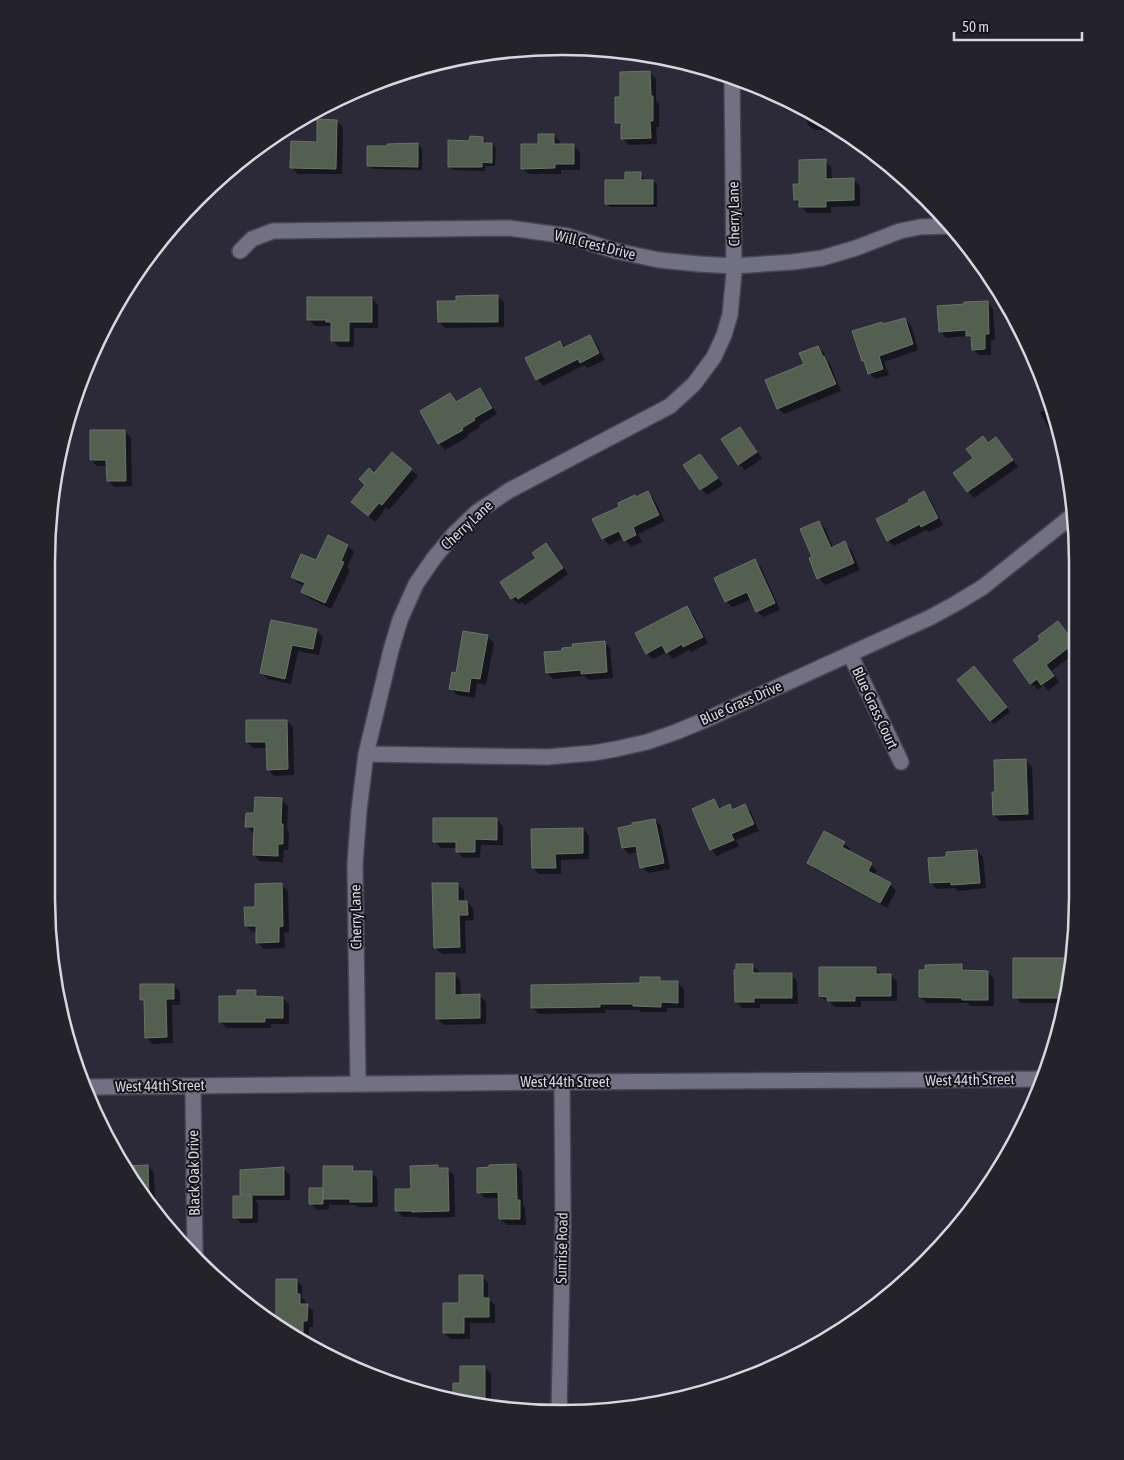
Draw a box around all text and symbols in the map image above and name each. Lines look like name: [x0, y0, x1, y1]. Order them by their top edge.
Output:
scale bar: [954, 10, 1082, 42]
text: 50 m: [962, 18, 989, 35]
street label: Cherry Lane: [724, 181, 743, 247]
street label: Will Crest Drive: [553, 226, 638, 263]
street label: Cherry Lane: [437, 496, 496, 553]
street label: Blue Grass Court: [849, 664, 902, 751]
street label: Blue Grass Drive: [697, 677, 785, 728]
street label: Cherry Lane: [346, 884, 365, 950]
street label: West 44th Street: [925, 1070, 1015, 1089]
street label: West 44th Street: [520, 1073, 610, 1090]
street label: West 44th Street: [115, 1076, 205, 1095]
street label: Black Oak Drive: [184, 1130, 203, 1216]
street label: Sunrise Road: [552, 1212, 571, 1284]

